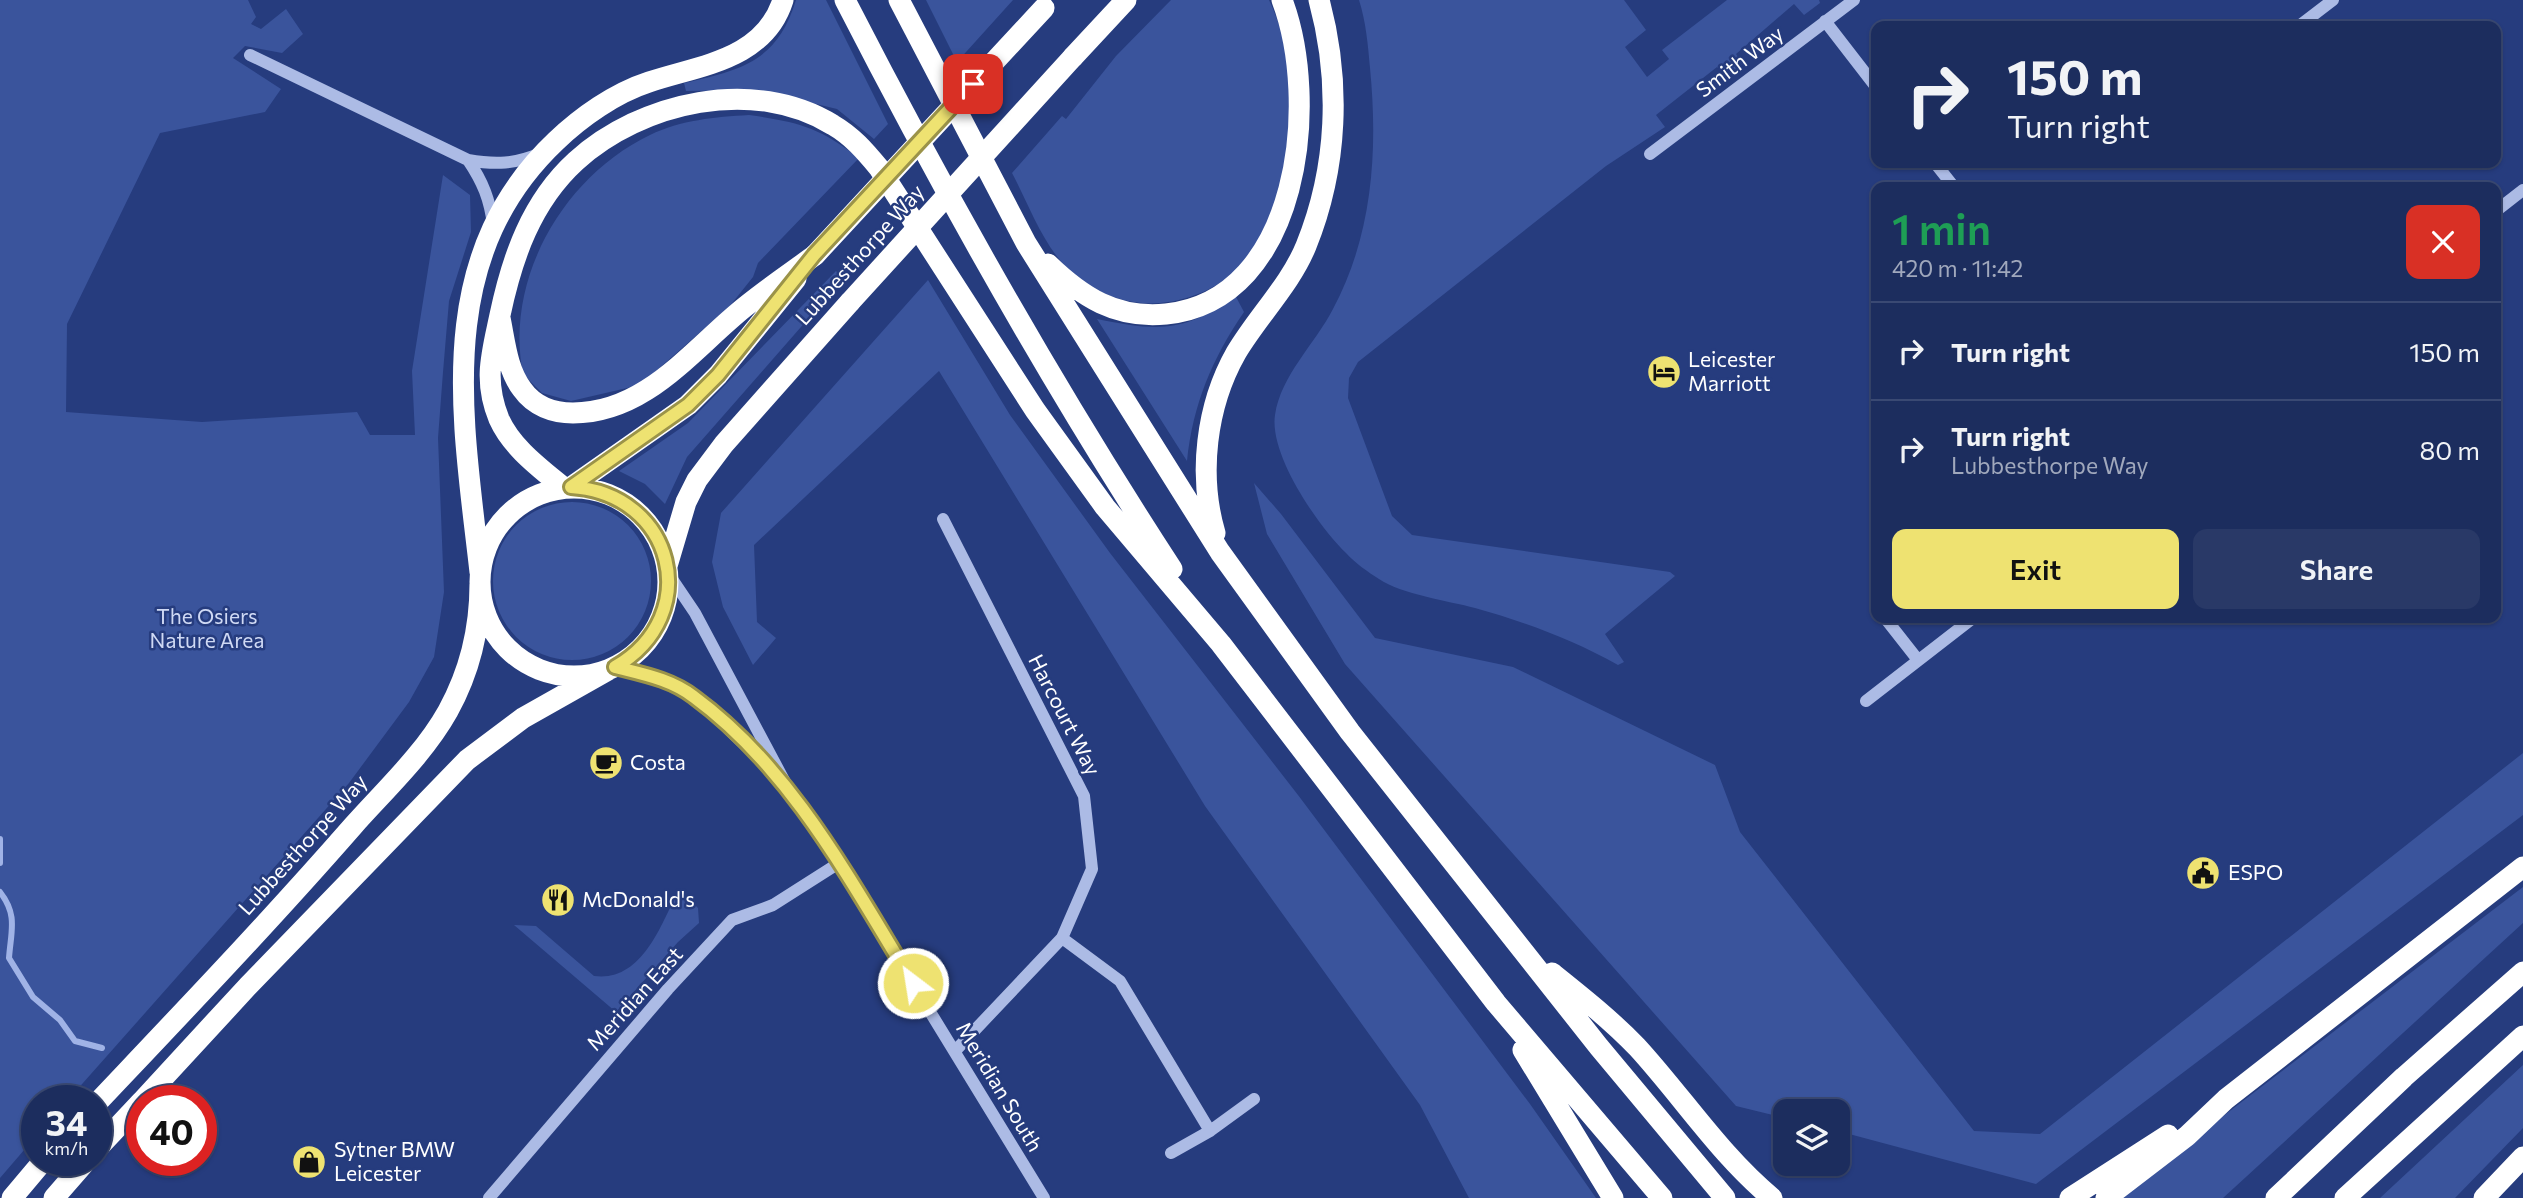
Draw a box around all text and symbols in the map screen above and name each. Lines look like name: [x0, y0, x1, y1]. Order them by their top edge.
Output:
street label: Smith Way: [1691, 20, 1788, 102]
text: 150 m: [2007, 45, 2142, 105]
icon: right: [1892, 49, 1983, 140]
pin: [943, 54, 1003, 114]
icon: arrive: [954, 65, 992, 103]
text: Turn right: [2007, 105, 2150, 145]
street label: Lubbesthorpe Way: [789, 179, 929, 329]
text: 1 min: [1892, 202, 1991, 254]
button: close: [2406, 205, 2480, 279]
text: 420 m · 11:42: [1892, 254, 2023, 282]
icon: right: [1892, 332, 1930, 370]
text: Turn right: [1951, 336, 2070, 367]
text: 150 m: [2409, 336, 2480, 367]
place label: Leicester Marriott: [1688, 346, 1775, 395]
hotel icon: Leicester Marriott: [1645, 353, 1683, 391]
text: Turn right: [1951, 420, 2070, 451]
icon: right: [1892, 430, 1930, 468]
text: 80 m: [2420, 434, 2480, 465]
text: Lubbesthorpe Way: [1951, 451, 2148, 479]
button: Exit: [1892, 529, 2179, 609]
button: Share: [2193, 529, 2480, 609]
park label: The Osiers Nature Area: [150, 603, 264, 652]
street label: Harcourt Way: [1024, 650, 1107, 779]
cafe icon: Costa: [587, 744, 625, 782]
place label: Costa: [630, 749, 686, 774]
street label: Lubbesthorpe Way: [232, 769, 372, 919]
public building icon: ESPO: [2184, 854, 2222, 892]
place label: ESPO: [2228, 859, 2283, 884]
restaurant icon: McDonald's: [539, 881, 577, 919]
place label: McDonald's: [582, 886, 695, 911]
street label: Meridian East: [581, 941, 687, 1055]
position arrow: [876, 946, 950, 1020]
street label: Meridian South: [952, 1017, 1049, 1156]
speed limit sign: 40: [126, 1085, 217, 1176]
map controls: [1773, 1099, 1850, 1176]
button: layers: [1773, 1099, 1850, 1176]
text: 34: [46, 1100, 87, 1143]
place label: Sytner BMW Leicester: [334, 1136, 455, 1185]
text: km/h: [45, 1137, 88, 1159]
shop icon: Sytner BMW Leicester: [290, 1143, 328, 1181]

